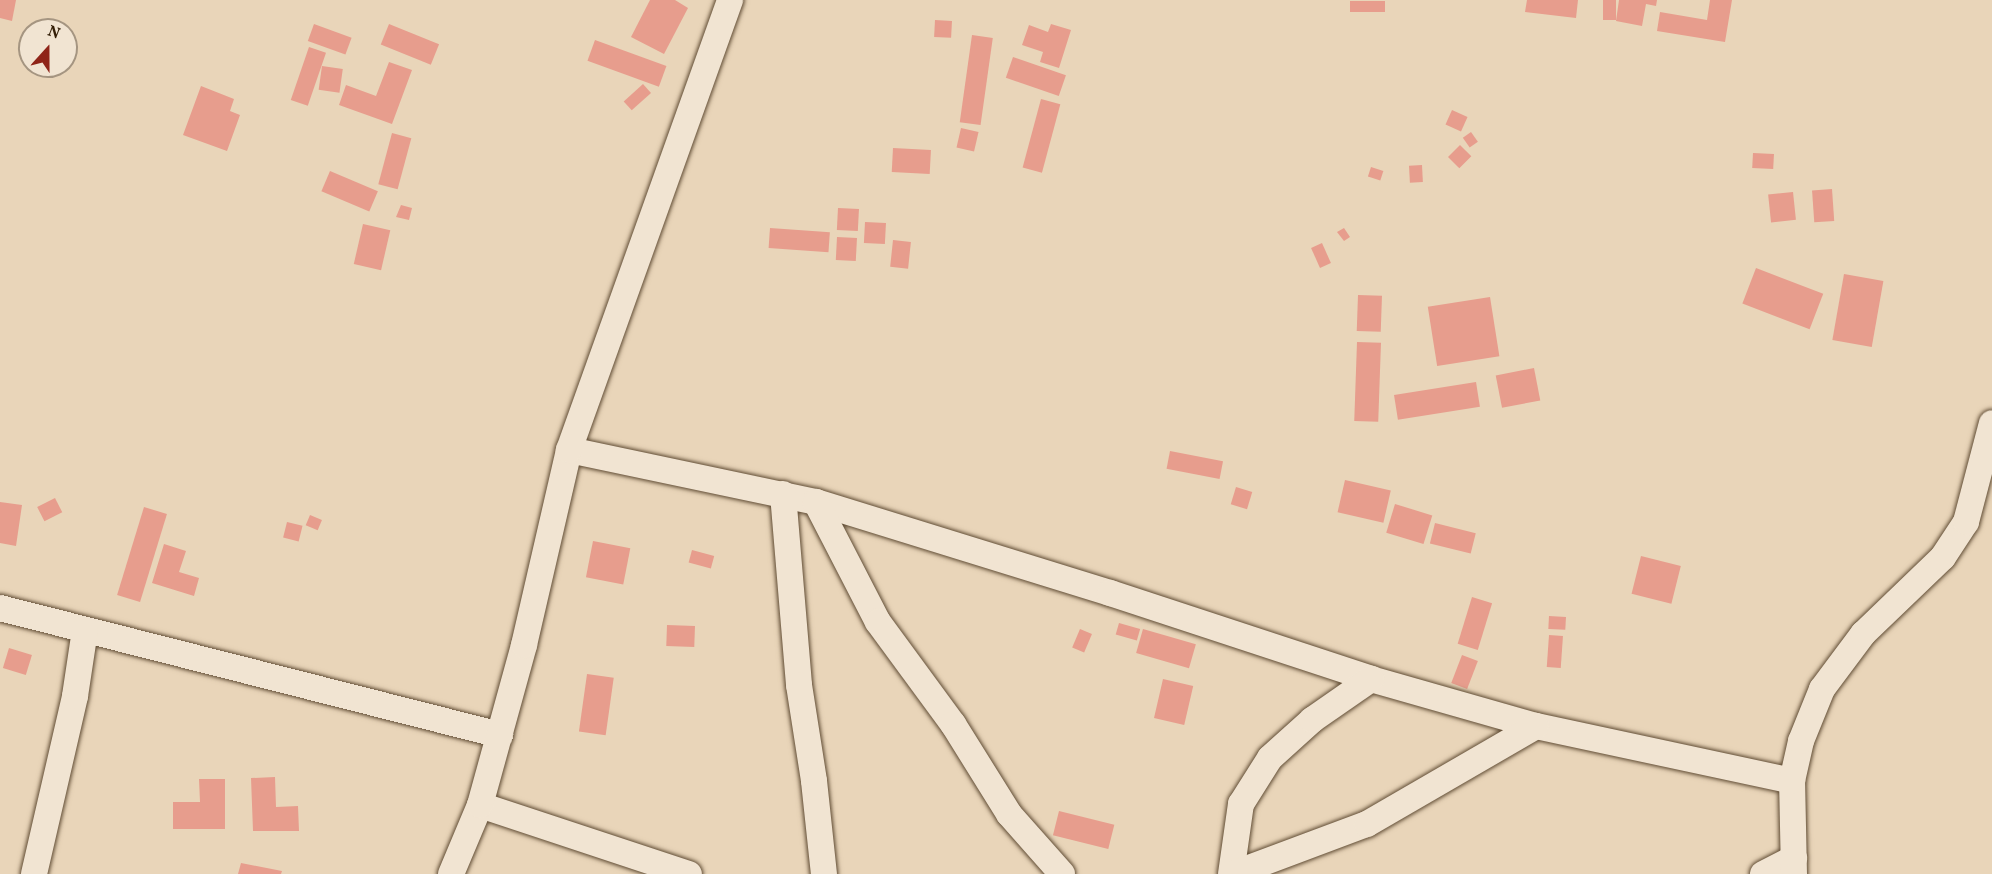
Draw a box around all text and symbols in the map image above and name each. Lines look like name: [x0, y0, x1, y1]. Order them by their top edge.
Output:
north arrow: [18, 18, 78, 78]
text: N: [44, 21, 63, 45]

